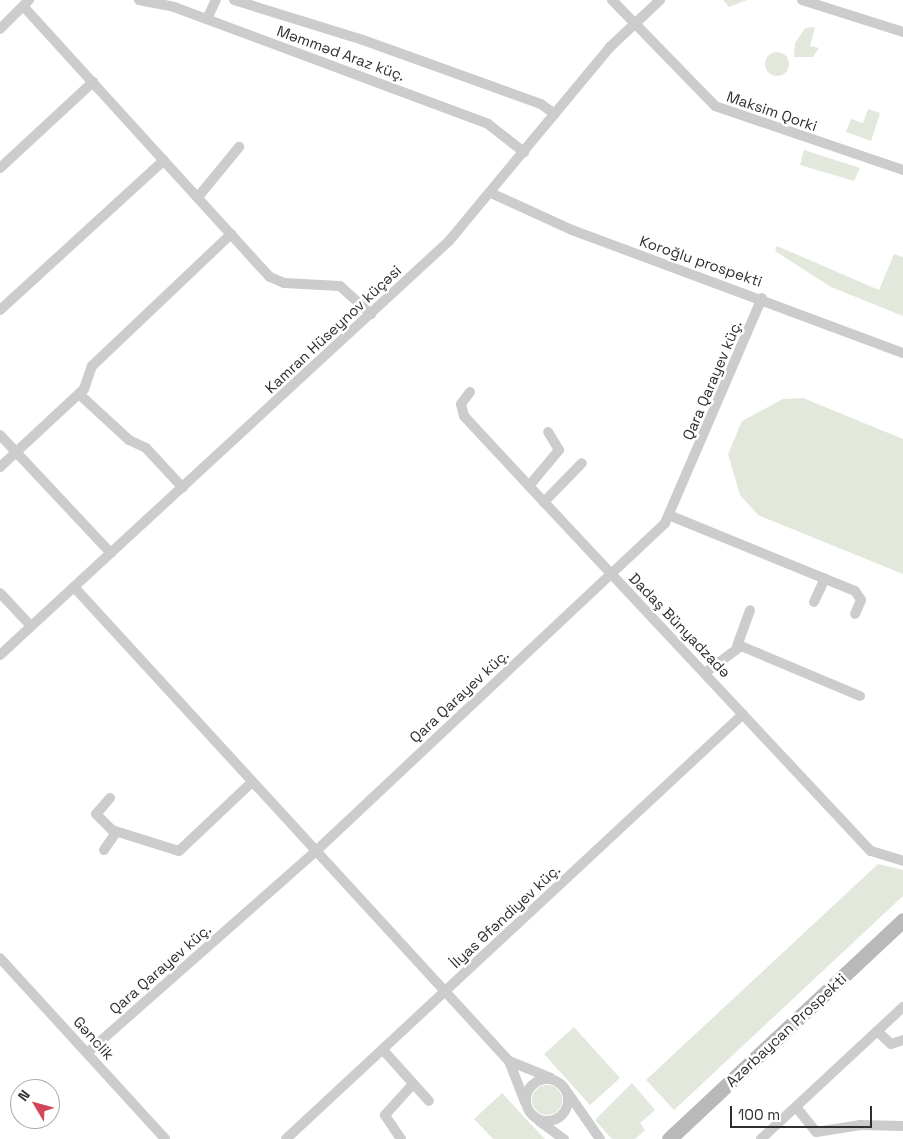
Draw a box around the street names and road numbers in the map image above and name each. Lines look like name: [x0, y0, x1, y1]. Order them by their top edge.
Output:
street label: Məmməd Araz küç.: [274, 21, 408, 85]
street label: Maksim Qorki: [724, 87, 820, 135]
street label: Koroğlu prospekti: [637, 232, 765, 290]
street label: Kamran Hüseynov küçəsi: [261, 261, 405, 397]
street label: Qara Qarayev küç.: [679, 317, 745, 443]
street label: Dadaş Bünyadzadə: [625, 569, 735, 681]
street label: Qara Qarayev küç.: [406, 646, 512, 746]
street label: İlyas Əfəndiyev küç.: [446, 860, 564, 972]
street label: Qara Qarayev küç.: [106, 920, 214, 1018]
street label: Azərbaycan Prospekti: [722, 969, 850, 1091]
street label: Gənclik: [70, 1013, 118, 1063]

